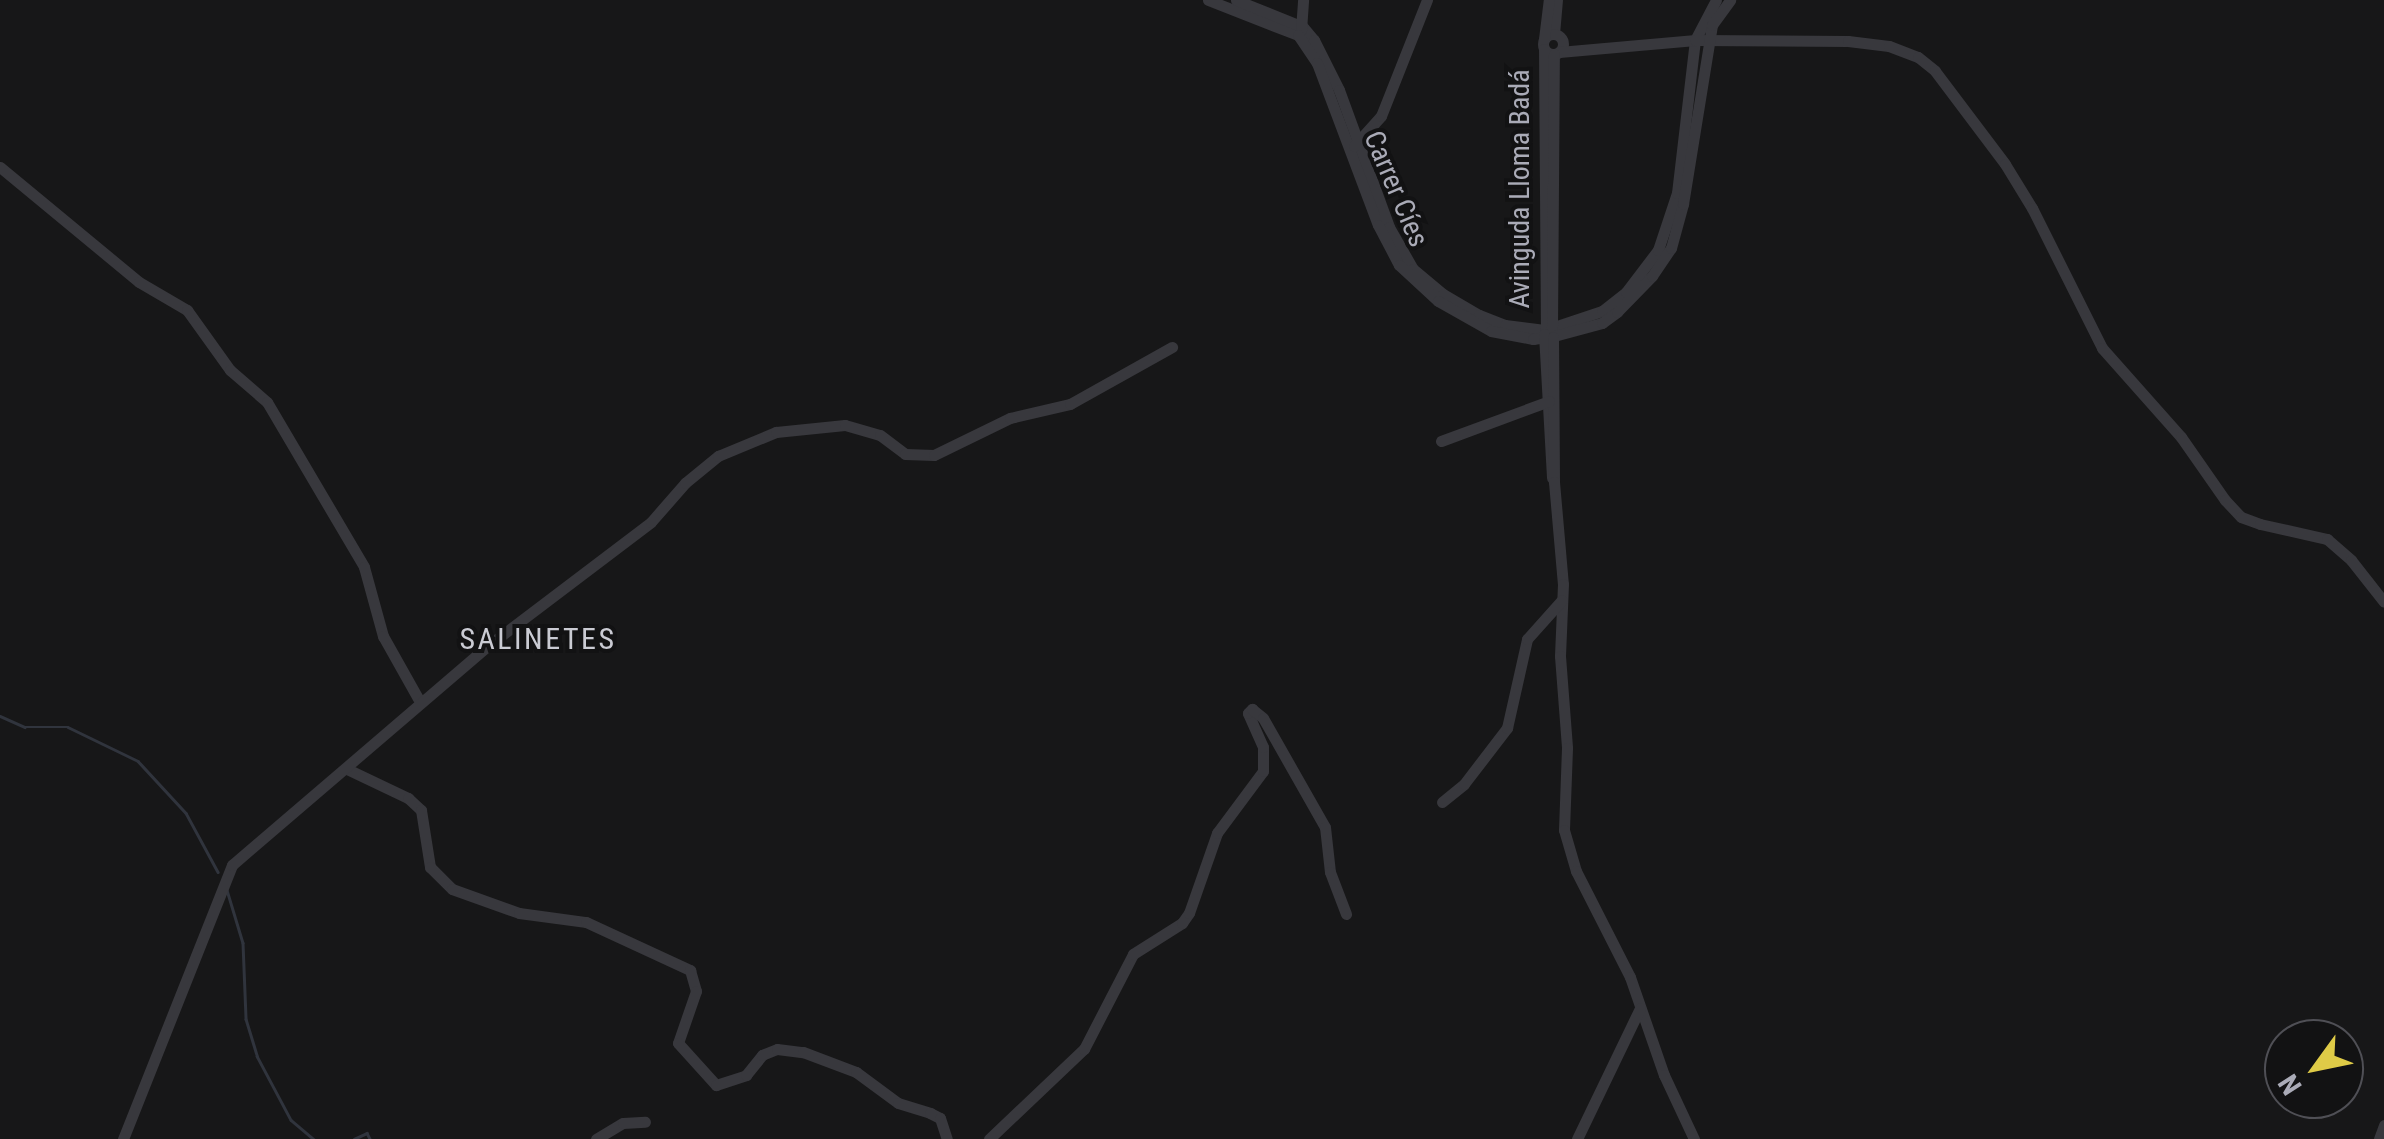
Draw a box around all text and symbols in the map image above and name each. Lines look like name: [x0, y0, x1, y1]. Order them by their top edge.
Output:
street label: Avinguda Lloma Badá: [1503, 69, 1537, 309]
street label: Carrer Cíes: [1357, 126, 1435, 252]
district label: SALINETES: [459, 621, 617, 657]
north arrow: [2264, 1019, 2364, 1119]
text: N: [2272, 1068, 2309, 1101]

